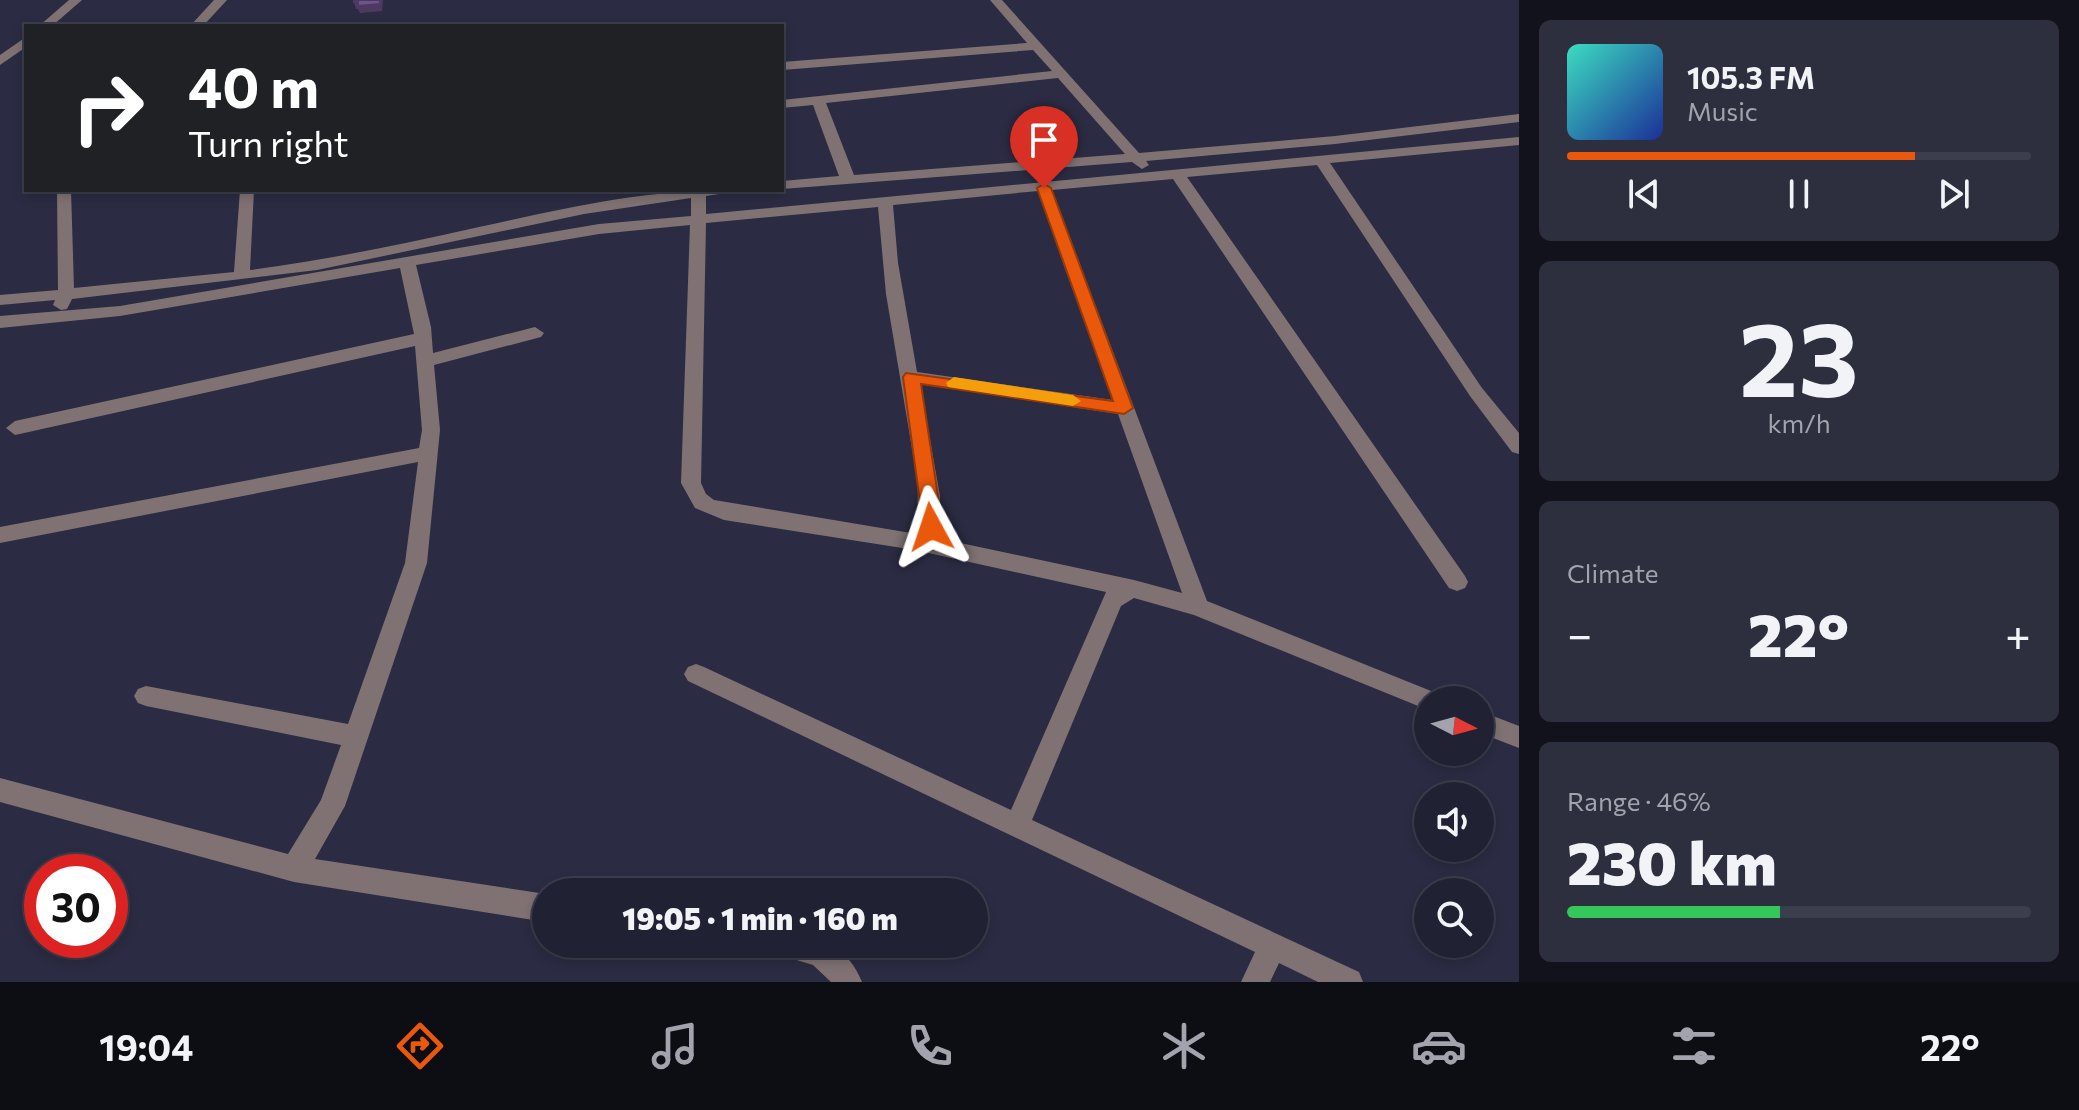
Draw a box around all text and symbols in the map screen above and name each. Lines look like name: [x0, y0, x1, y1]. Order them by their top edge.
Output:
text: 40 m: [188, 51, 319, 120]
icon: right: [56, 56, 160, 160]
text: 105.3 FM: [1687, 58, 1815, 95]
text: Music: [1687, 95, 1758, 126]
pin: [1010, 106, 1078, 188]
icon: arrive: [1022, 118, 1066, 162]
text: Turn right: [188, 120, 349, 164]
icon: previous: [1622, 172, 1666, 216]
icon: pause: [1777, 172, 1821, 216]
icon: next: [1932, 172, 1976, 216]
text: 23: [1739, 291, 1859, 418]
text: km/h: [1767, 407, 1831, 438]
position arrow: [889, 485, 973, 569]
text: Climate: [1567, 557, 1659, 588]
text: 22°: [1748, 596, 1849, 669]
text: −: [1567, 606, 1592, 660]
text: +: [2005, 606, 2031, 660]
north arrow: [1414, 686, 1494, 766]
map controls: [1414, 686, 1494, 958]
button: sound: [1414, 782, 1494, 862]
text: Range · 46%: [1567, 785, 1711, 816]
text: 230 km: [1567, 824, 1777, 897]
speed limit sign: 30: [24, 854, 128, 958]
button: search: [1414, 878, 1494, 958]
text: 19:05 · 1 min · 160 m: [622, 899, 898, 936]
icon: directions: [392, 1018, 448, 1074]
icon: music: [647, 1018, 703, 1074]
icon: phone: [902, 1018, 958, 1074]
icon: climate: [1156, 1018, 1212, 1074]
icon: car: [1411, 1018, 1467, 1074]
icon: filters: [1666, 1018, 1722, 1074]
text: 19:04: [99, 1024, 193, 1068]
text: 22°: [1920, 1024, 1980, 1068]

